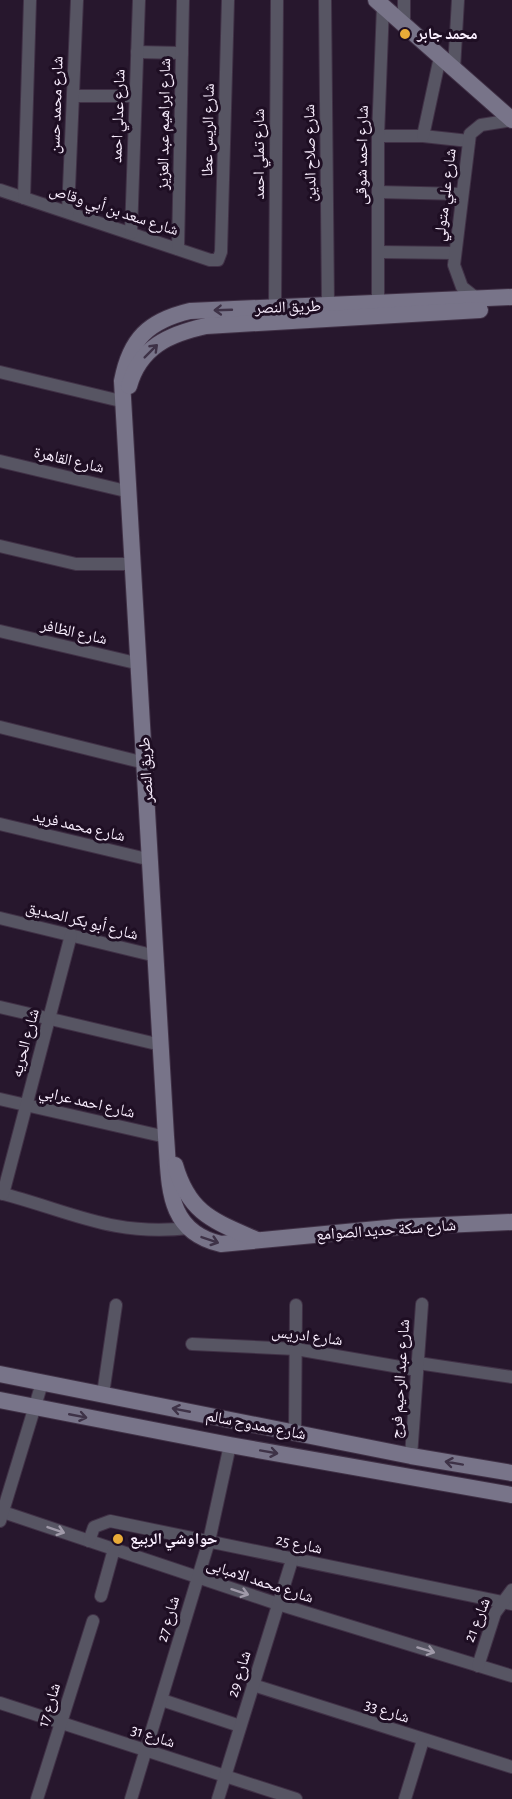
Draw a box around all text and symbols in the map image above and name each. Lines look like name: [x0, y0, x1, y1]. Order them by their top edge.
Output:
place label: محمد جابر: [416, 26, 478, 43]
marker: محمد جابر: [398, 27, 412, 41]
street label: شارع محمد حسن: [46, 56, 68, 154]
street label: شارع ابراهيم عبد العزيز: [155, 58, 175, 191]
street label: شارع عدلي احمد: [108, 69, 132, 163]
street label: شارع الريس عطا: [199, 83, 219, 177]
street label: شارع صلاح الدين: [301, 104, 321, 202]
street label: شارع احمد شوقى: [353, 105, 373, 205]
street label: شارع تملي احمد: [251, 109, 271, 199]
street label: شارع علي متولي: [431, 148, 463, 243]
street label: شارع سعد بن أبي وقاص: [46, 180, 181, 242]
street label: طريق النصر: [254, 298, 321, 318]
one-way arrow: [213, 304, 233, 316]
one-way arrow: [143, 344, 158, 358]
street label: شارع القاهرة: [32, 444, 106, 478]
street label: شارع الظافر: [38, 616, 109, 649]
street label: طريق النصر: [136, 736, 158, 804]
street label: شارع محمد فريد: [31, 808, 127, 846]
street label: شارع أبو بكر الصديق: [24, 898, 140, 945]
street label: شارع الحريه: [8, 1007, 44, 1079]
street label: شارع احمد عرابي: [37, 1083, 136, 1125]
street label: شارع سكة حديد الصوامع: [316, 1217, 457, 1245]
one-way arrow: [201, 1235, 220, 1246]
street label: شارع عبد الرحيم فرج: [388, 1319, 414, 1440]
street label: شارع ادريس: [270, 1324, 343, 1350]
one-way arrow: [171, 1404, 191, 1415]
street label: شارع ممدوح سالم: [204, 1407, 307, 1444]
one-way arrow: [68, 1411, 87, 1422]
one-way arrow: [259, 1447, 279, 1458]
one-way arrow: [445, 1457, 465, 1468]
one-way arrow: [46, 1525, 64, 1536]
place label: حواوشي الربيع: [130, 1531, 217, 1551]
street label: شارع 25: [274, 1531, 324, 1559]
marker: حواوشي الربيع: [111, 1532, 125, 1546]
street label: شارع محمد الامبابى: [204, 1556, 315, 1608]
one-way arrow: [230, 1587, 249, 1598]
street label: شارع 27: [154, 1594, 184, 1644]
street label: شارع 21: [461, 1596, 495, 1645]
one-way arrow: [416, 1645, 435, 1656]
street label: شارع 29: [224, 1649, 256, 1700]
street label: شارع 17: [35, 1681, 65, 1730]
street label: شارع 33: [362, 1696, 411, 1728]
street label: شارع 31: [128, 1721, 177, 1752]

